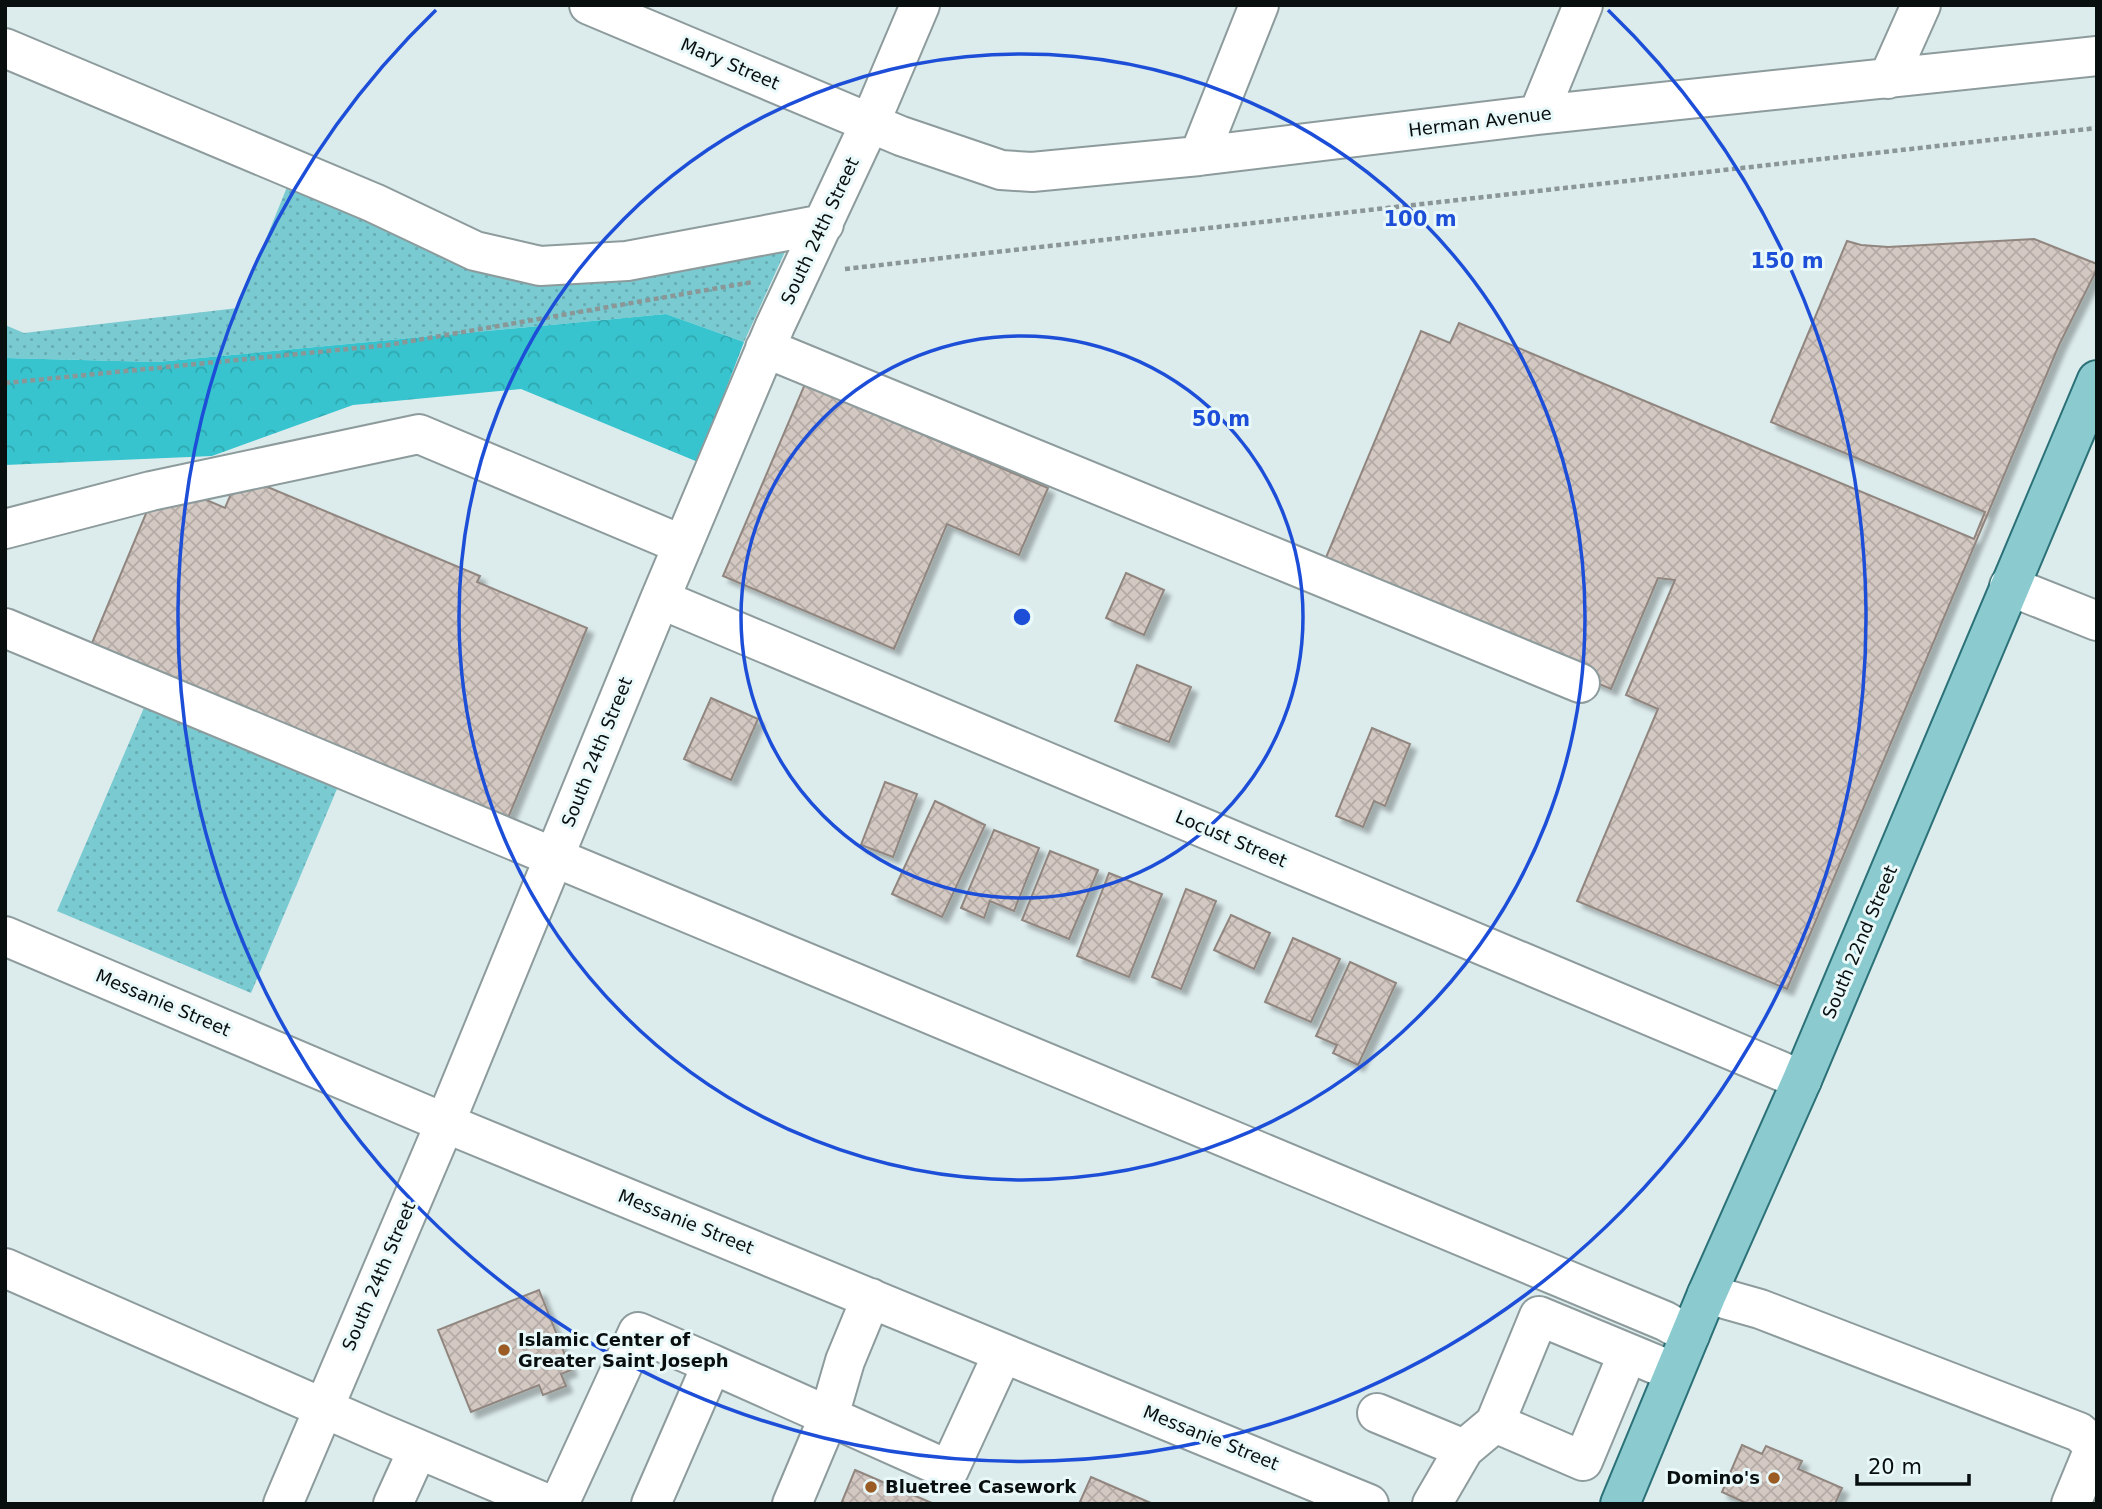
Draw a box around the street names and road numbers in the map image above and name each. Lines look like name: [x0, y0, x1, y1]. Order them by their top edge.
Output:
street label: Mary Street: [678, 33, 783, 94]
street label: Herman Avenue: [1407, 102, 1553, 141]
street label: South 24th Street: [776, 154, 863, 308]
street label: South 24th Street: [557, 674, 636, 830]
street label: Locust Street: [1172, 806, 1290, 871]
street label: South 22nd Street: [1818, 862, 1901, 1021]
street label: Messanie Street: [93, 965, 234, 1040]
street label: Messanie Street: [615, 1185, 757, 1258]
street label: South 24th Street: [338, 1198, 419, 1353]
street label: Messanie Street: [1140, 1401, 1282, 1474]

